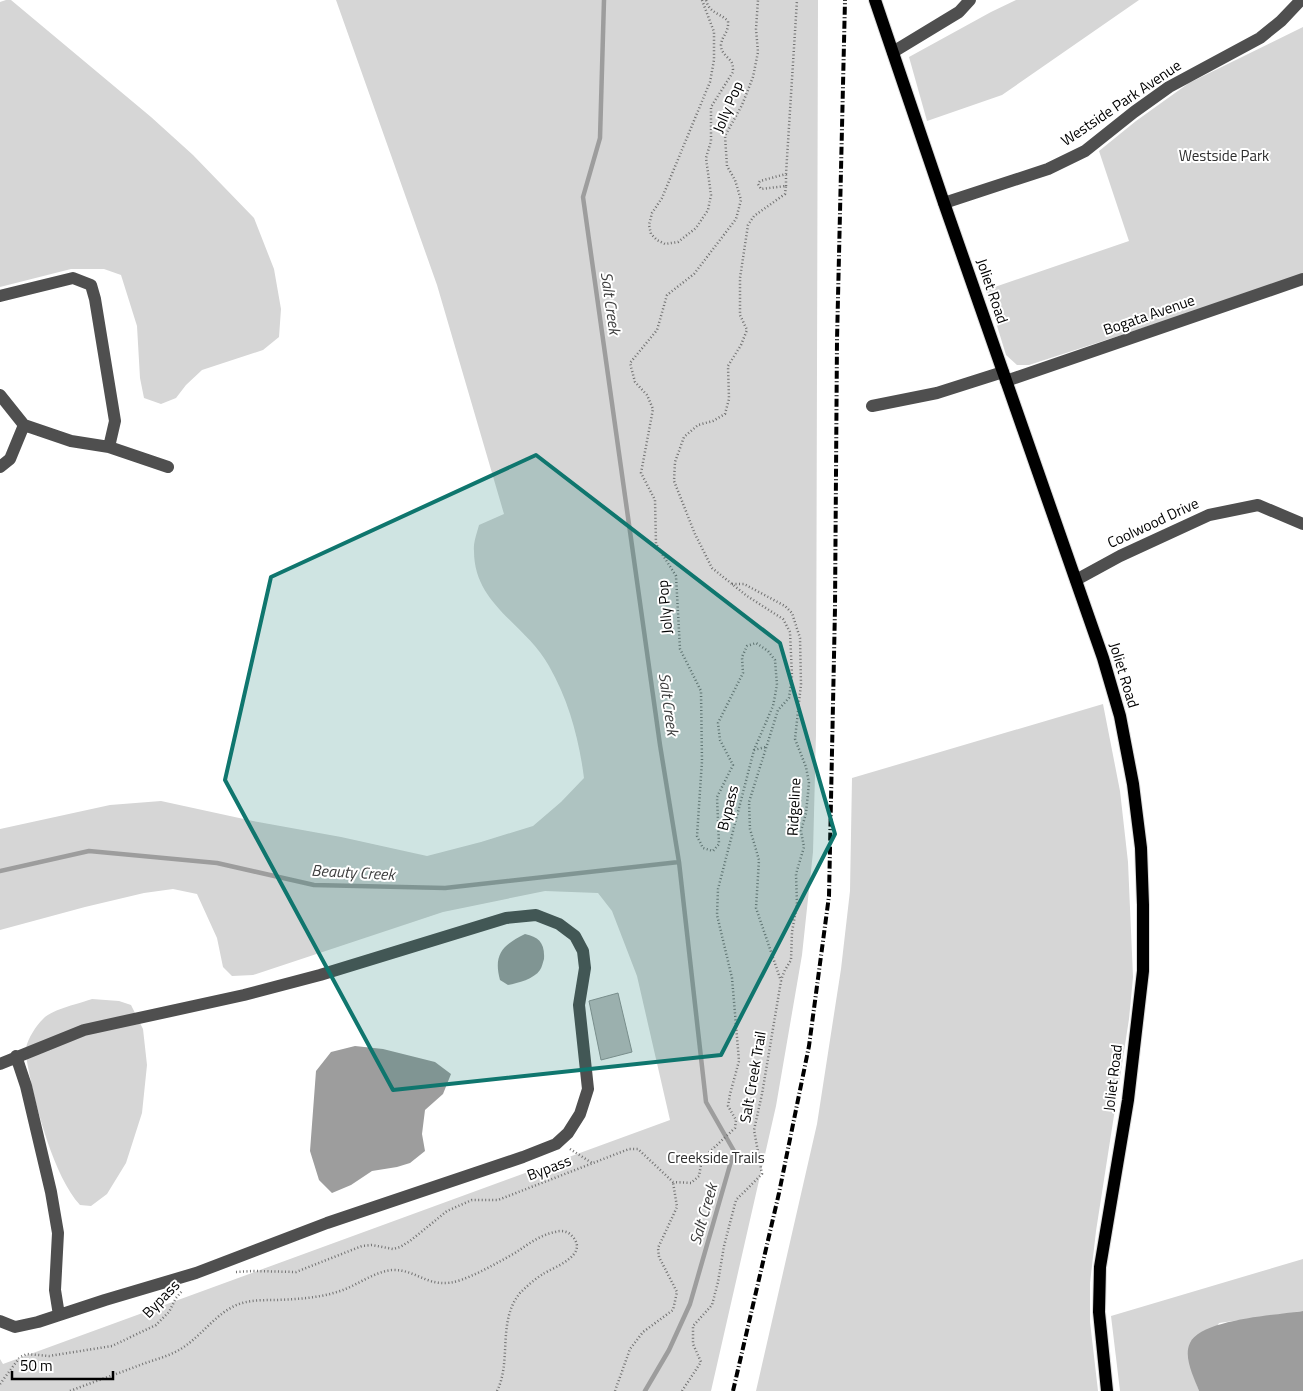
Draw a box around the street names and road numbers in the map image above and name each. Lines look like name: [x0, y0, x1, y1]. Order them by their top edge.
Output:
street label: Westside Park Avenue: [1056, 54, 1186, 151]
street label: Jolly Pop: [706, 77, 749, 136]
street label: Joliet Road: [971, 255, 1014, 326]
street label: Bogata Avenue: [1100, 288, 1198, 341]
street label: Coolwood Drive: [1103, 491, 1202, 554]
street label: Jolly Pop: [651, 579, 678, 635]
street label: Joliet Road: [1104, 639, 1145, 710]
street label: Ridgeline: [780, 777, 807, 837]
street label: Bypass: [711, 783, 744, 833]
street label: Salt Creek Trail: [733, 1029, 772, 1124]
street label: Joliet Road: [1097, 1043, 1128, 1113]
street label: Bypass: [523, 1149, 574, 1186]
street label: Bypass: [136, 1274, 185, 1323]

